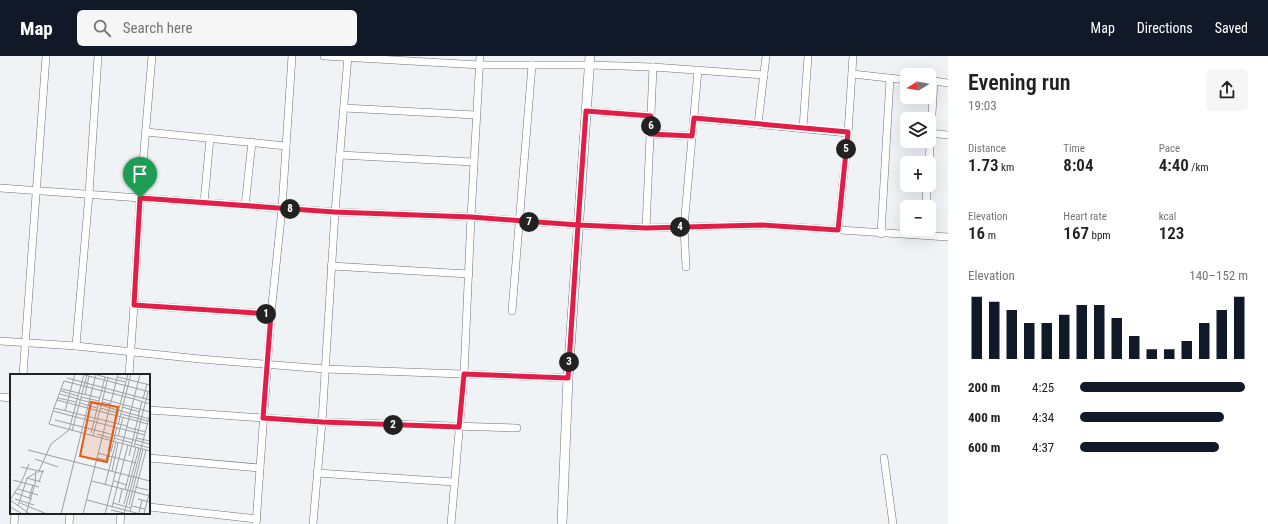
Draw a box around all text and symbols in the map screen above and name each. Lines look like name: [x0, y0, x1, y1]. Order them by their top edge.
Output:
search box: [77, 10, 357, 46]
text: Map: [20, 17, 53, 40]
icon: search: [91, 17, 113, 39]
text: Search here: [123, 19, 193, 37]
text: Map: [1091, 20, 1115, 36]
text: Directions: [1137, 20, 1193, 36]
text: Saved: [1215, 20, 1248, 36]
north arrow: [900, 68, 936, 104]
map controls: [900, 68, 936, 236]
button: share: [1206, 69, 1248, 111]
text: Evening run: [968, 70, 1070, 95]
text: 19:03: [968, 98, 997, 113]
button: layers: [900, 112, 936, 148]
pin: 6: [641, 116, 661, 136]
text: 6: [648, 119, 654, 132]
pin: 5: [836, 139, 856, 159]
text: 5: [843, 142, 849, 155]
text: Distance: [968, 142, 1006, 155]
text: Time: [1063, 142, 1085, 155]
text: Pace: [1159, 142, 1180, 155]
text: 1.73: [968, 155, 999, 175]
text: 8:04: [1063, 155, 1093, 175]
text: 4:40: [1159, 155, 1189, 175]
button: +: [900, 156, 936, 192]
pin: [123, 157, 157, 198]
text: km: [999, 161, 1014, 174]
text: /km: [1189, 161, 1209, 174]
icon: arrive: [129, 163, 151, 185]
pin: 8: [280, 199, 300, 219]
button: −: [900, 200, 936, 236]
text: 8: [287, 202, 293, 215]
text: Elevation: [968, 210, 1008, 223]
text: Heart rate: [1063, 210, 1107, 223]
text: kcal: [1159, 210, 1176, 223]
pin: 7: [519, 212, 539, 232]
text: 7: [526, 215, 532, 228]
pin: 4: [670, 217, 690, 237]
text: 4: [677, 220, 683, 233]
text: 16: [968, 223, 985, 243]
text: 167: [1063, 223, 1089, 243]
text: 123: [1159, 223, 1184, 243]
text: m: [985, 229, 996, 242]
text: bpm: [1089, 229, 1111, 242]
text: Elevation: [968, 268, 1015, 283]
text: 140–152 m: [1189, 268, 1248, 283]
pin: 1: [256, 304, 276, 324]
text: 1: [263, 307, 269, 320]
pin: 3: [559, 352, 579, 372]
text: 3: [566, 355, 572, 368]
inset map: [10, 374, 150, 514]
text: 200 m: [968, 380, 1000, 395]
text: 4:25: [1032, 380, 1054, 395]
text: 400 m: [968, 410, 1000, 425]
text: 4:34: [1032, 410, 1054, 425]
pin: 2: [383, 415, 403, 435]
text: 2: [390, 418, 396, 431]
text: 600 m: [968, 440, 1000, 455]
text: 4:37: [1032, 440, 1054, 455]

